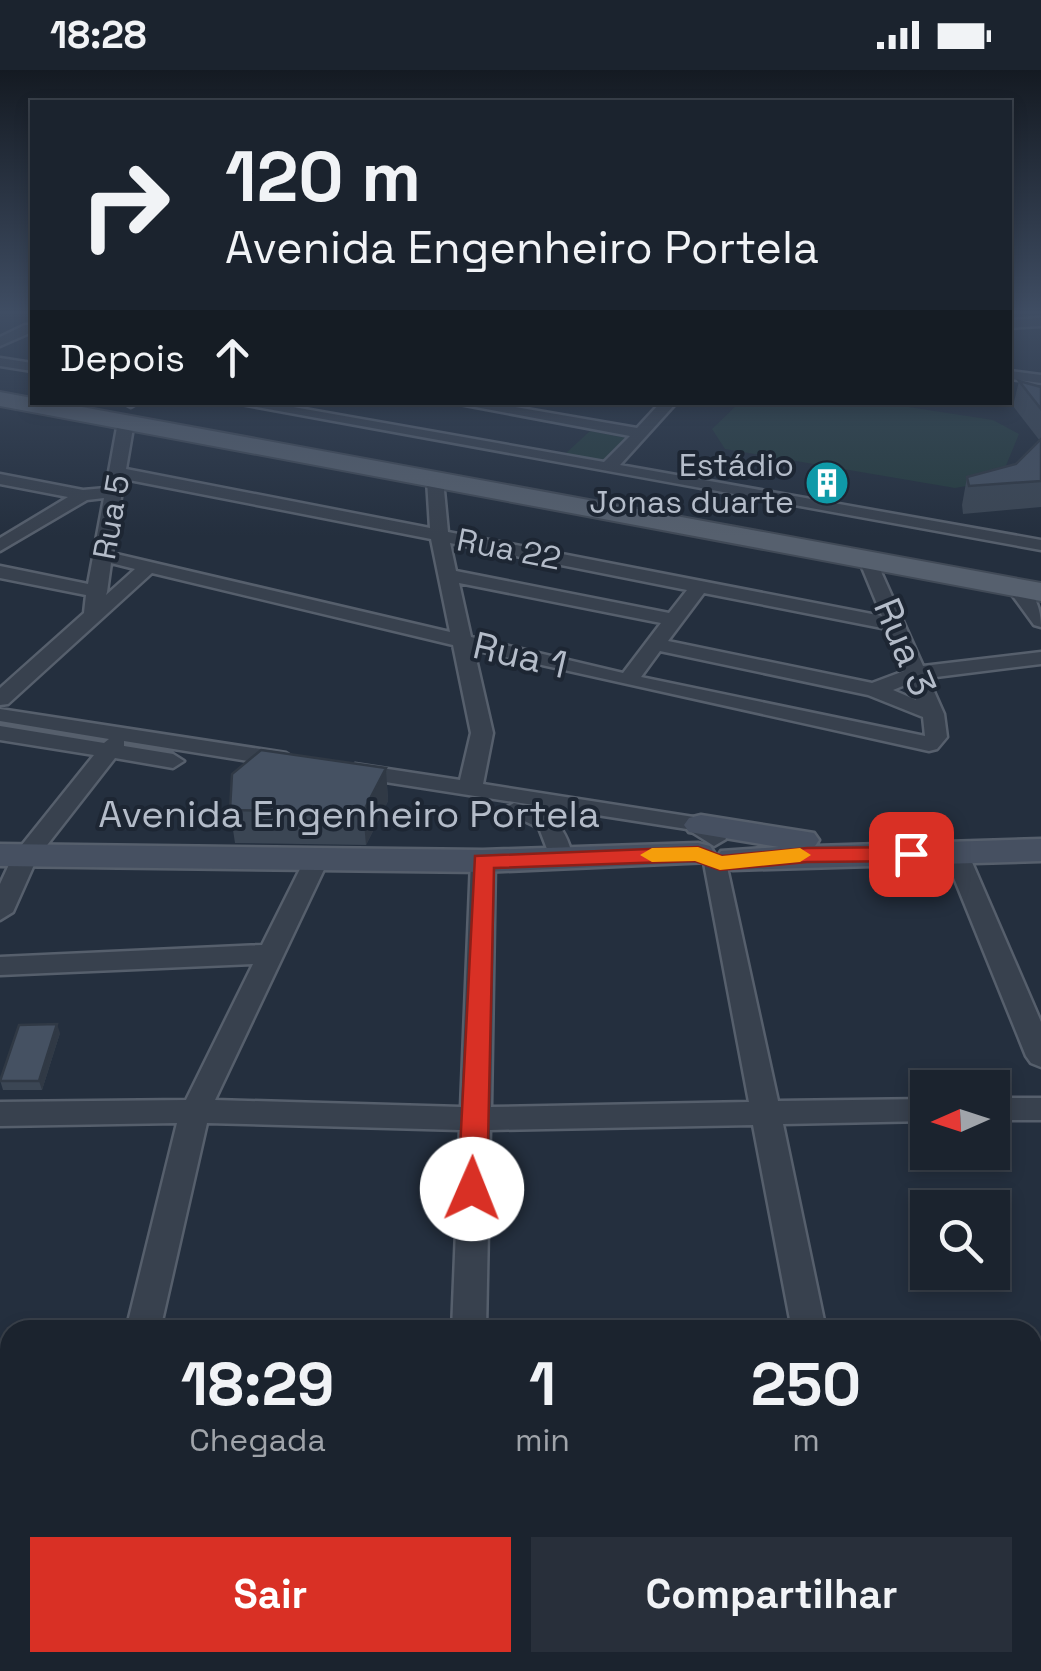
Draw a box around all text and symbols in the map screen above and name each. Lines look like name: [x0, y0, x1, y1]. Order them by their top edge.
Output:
text: 18:28: [50, 11, 147, 59]
text: 120 m: [225, 132, 421, 221]
icon: right: [60, 140, 190, 270]
text: Avenida Engenheiro Portela: [225, 219, 819, 276]
icon: ahead: [205, 330, 260, 385]
text: Depois: [60, 334, 185, 382]
place label: Estádio Jonas duarte: [589, 445, 794, 522]
building icon: Estádio Jonas duarte: [804, 460, 850, 506]
street label: Rua 5: [84, 471, 138, 563]
street label: Rua 22: [454, 519, 564, 579]
street label: Rua 3: [863, 591, 947, 703]
street label: Rua 1: [468, 621, 572, 689]
street label: Avenida Engenheiro Portela: [98, 790, 600, 838]
pin: [869, 812, 954, 897]
icon: arrive: [884, 827, 939, 882]
north arrow: [910, 1070, 1010, 1170]
map controls: [910, 1070, 1010, 1290]
position arrow: [420, 1137, 524, 1241]
button: search: [910, 1190, 1010, 1290]
text: 18:29: [181, 1346, 334, 1423]
text: 1: [529, 1346, 556, 1423]
text: 250: [751, 1346, 861, 1423]
text: Chegada: [189, 1420, 326, 1460]
text: min: [515, 1420, 570, 1460]
text: m: [792, 1420, 820, 1460]
button: Sair: [30, 1537, 511, 1652]
button: Compartilhar: [531, 1537, 1012, 1652]

